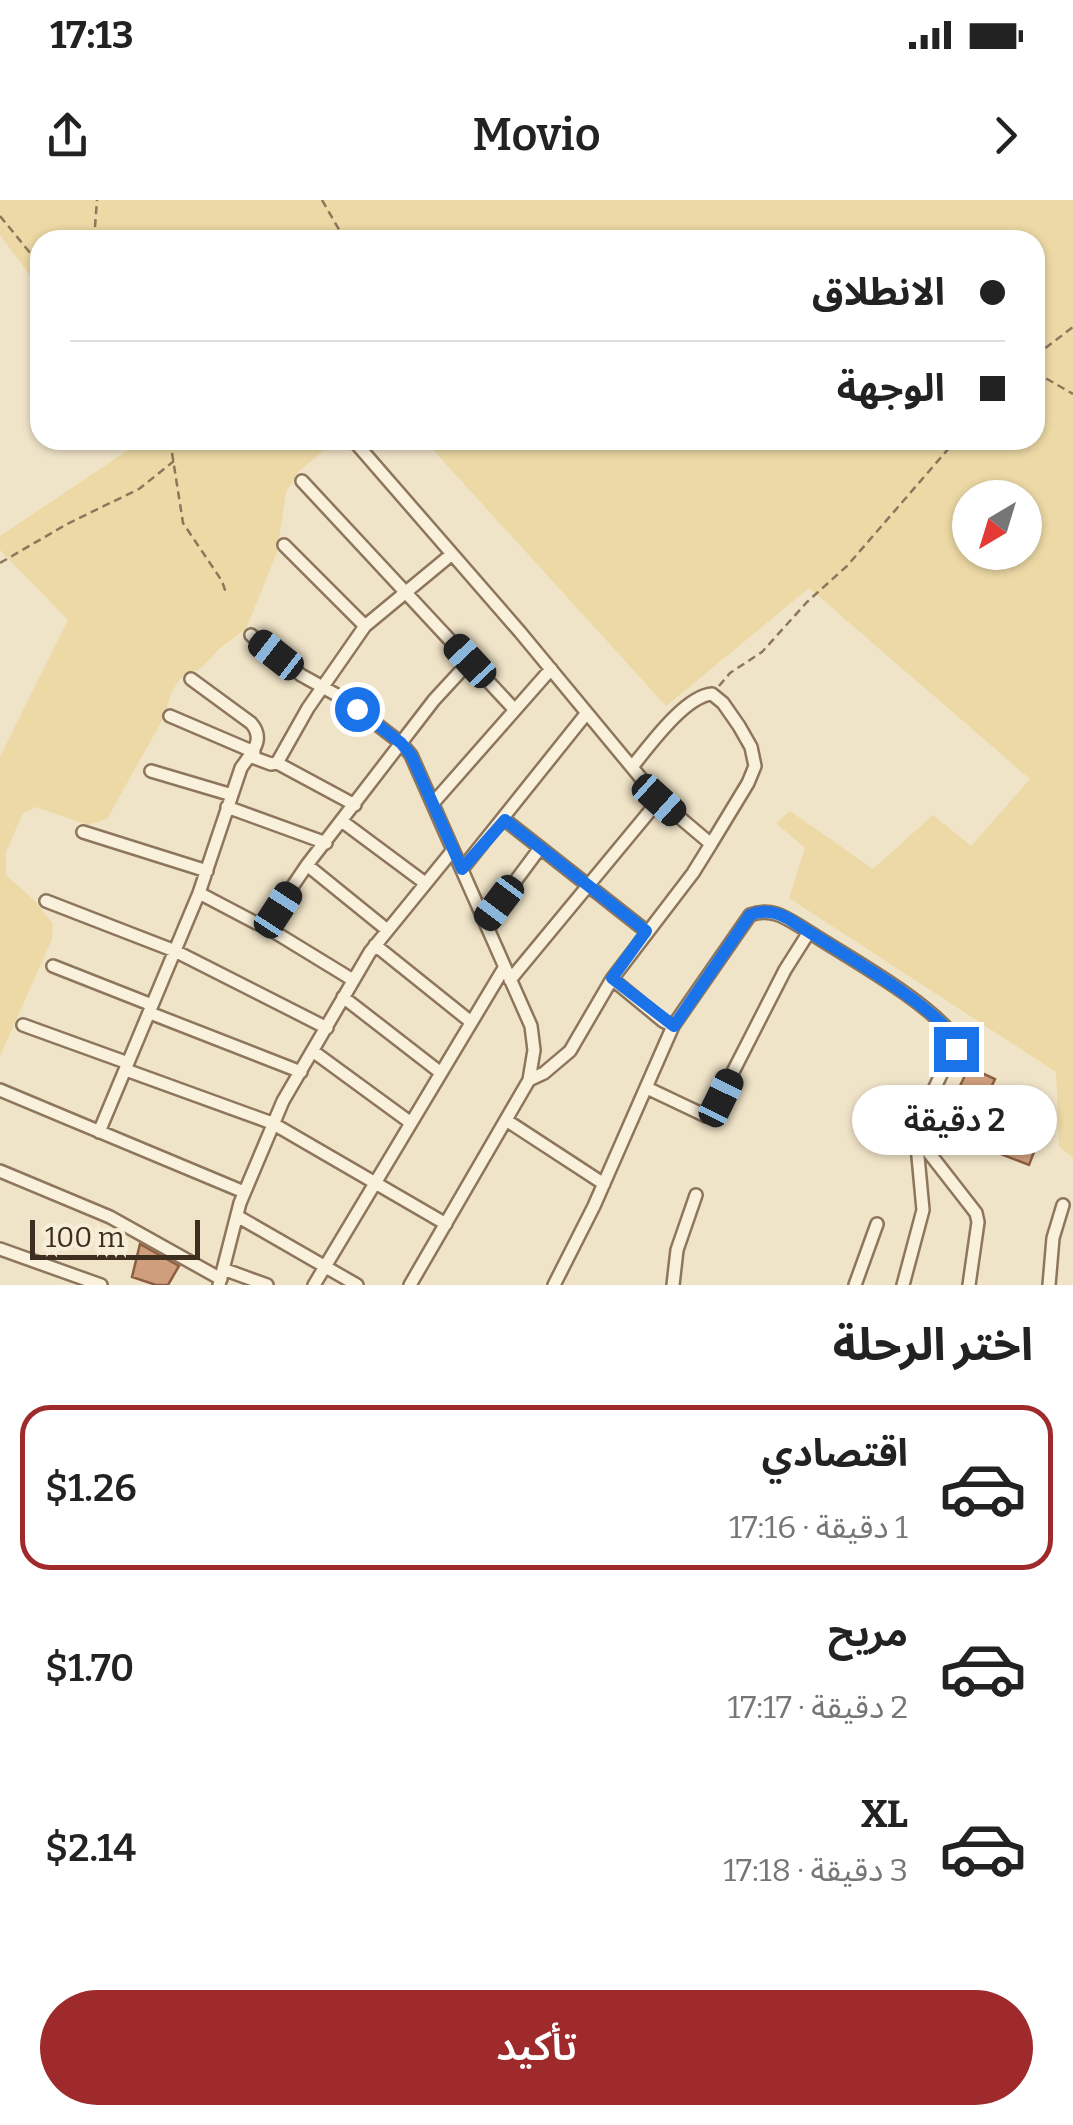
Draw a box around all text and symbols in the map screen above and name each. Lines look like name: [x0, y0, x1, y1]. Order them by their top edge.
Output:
text: 17:13: [50, 12, 134, 58]
icon: share: [40, 108, 95, 163]
text: Movio: [472, 108, 601, 162]
icon: forward: [978, 108, 1033, 163]
text: الانطلاق: [812, 269, 945, 315]
text: الوجهة: [837, 365, 945, 411]
north arrow: [952, 480, 1042, 570]
map controls: [952, 480, 1042, 570]
car: [243, 625, 309, 685]
car: [439, 629, 501, 693]
route start: [335, 687, 380, 732]
car: [627, 769, 691, 831]
car: [469, 870, 529, 936]
car: [249, 877, 307, 943]
route end: [934, 1027, 979, 1072]
car: [694, 1064, 748, 1132]
callout: 2 دقيقة: [854, 1084, 1058, 1154]
text: 2 دقيقة: [904, 1101, 1005, 1139]
scale bar: [30, 1215, 200, 1260]
text: 100 m: [45, 1221, 125, 1254]
text: اختر الرحلة: [833, 1318, 1033, 1372]
text: اقتصادي: [762, 1430, 908, 1476]
icon: car: [938, 1443, 1028, 1533]
text: $1.26: [45, 1465, 137, 1511]
text: 1 دقيقة · 17:16: [729, 1508, 908, 1546]
text: مريح: [828, 1610, 908, 1656]
icon: car: [938, 1623, 1028, 1713]
text: $1.70: [45, 1645, 134, 1691]
text: 2 دقيقة · 17:17: [727, 1688, 908, 1726]
text: XL: [861, 1791, 908, 1837]
icon: car: [938, 1803, 1028, 1893]
text: $2.14: [45, 1825, 136, 1871]
text: 3 دقيقة · 17:18: [723, 1851, 908, 1889]
button: تأكيد: [40, 1990, 1033, 2105]

